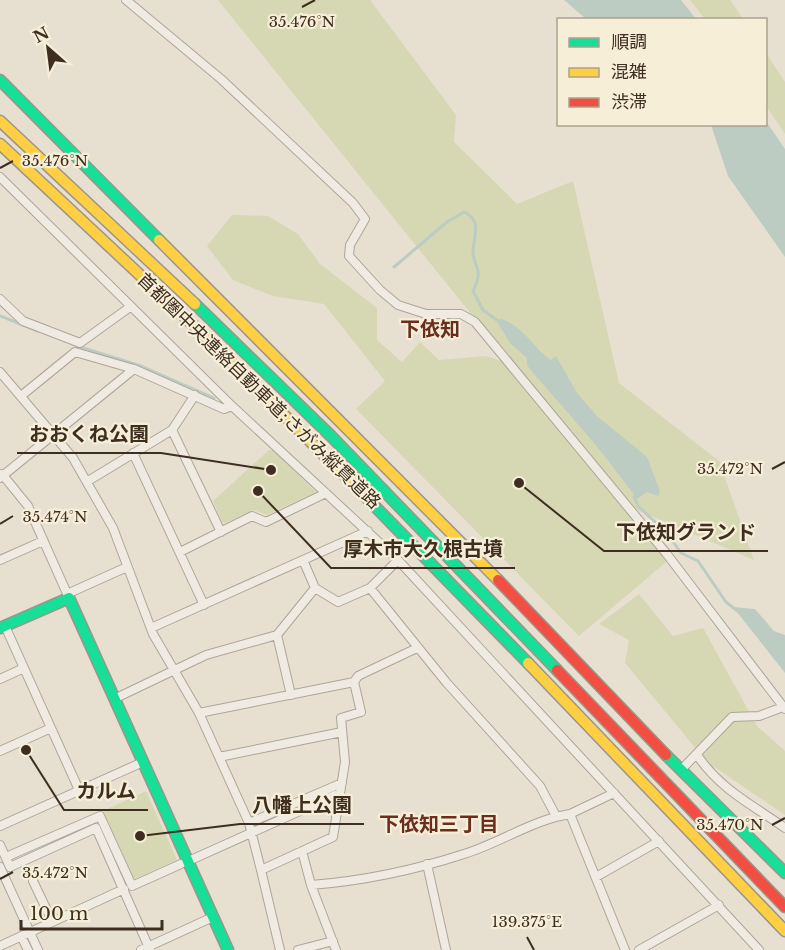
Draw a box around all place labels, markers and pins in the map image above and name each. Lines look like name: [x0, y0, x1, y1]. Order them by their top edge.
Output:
callout: おおくね公園: [17, 415, 161, 453]
callout: 下依知グランド: [604, 513, 768, 551]
callout: 厚木市大久根古墳: [331, 530, 515, 568]
callout: カルム: [64, 772, 148, 810]
callout: 八幡上公園: [240, 786, 364, 824]

